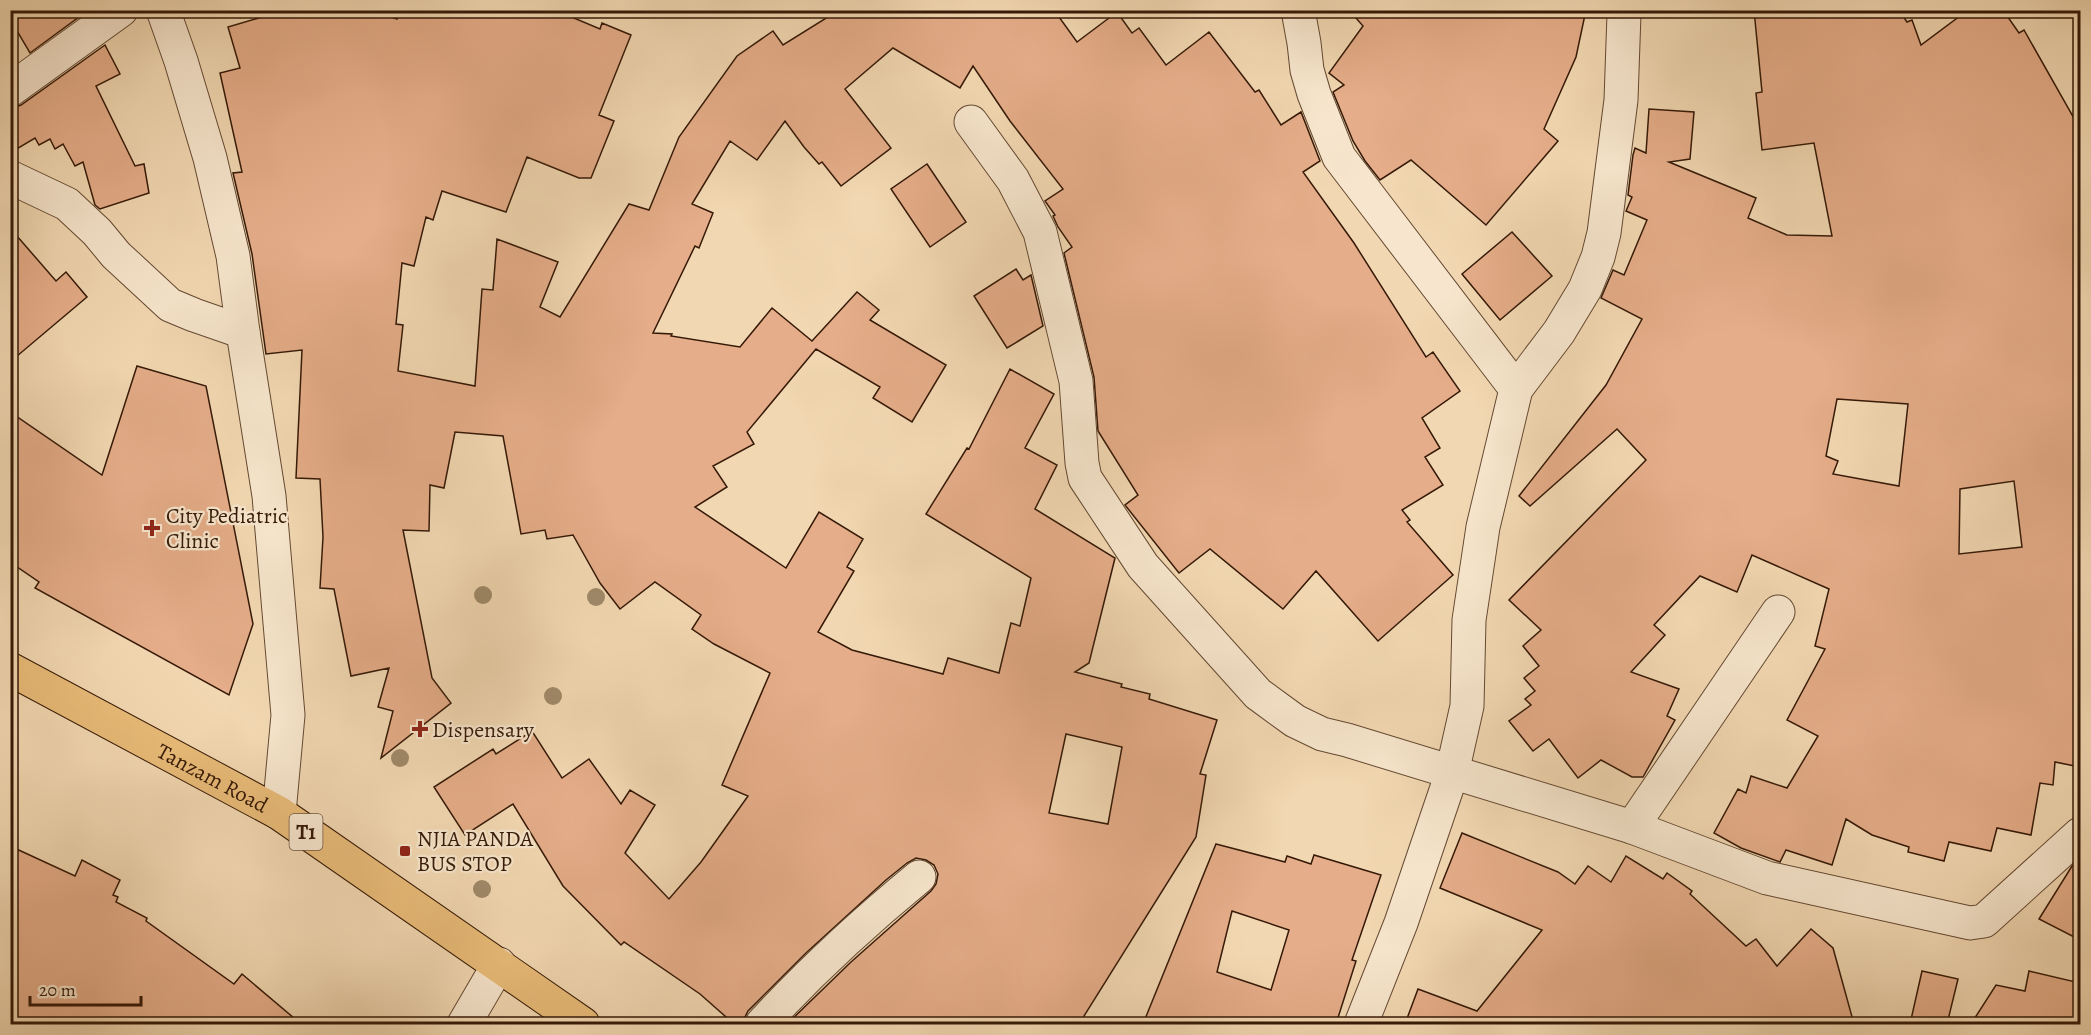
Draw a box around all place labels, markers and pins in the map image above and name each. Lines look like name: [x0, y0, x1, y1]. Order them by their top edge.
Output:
place label: City Pediatric Clinic: [166, 501, 287, 556]
marker: City Pediatric Clinic: [143, 519, 161, 537]
place label: Dispensary: [432, 715, 534, 745]
marker: Dispensary: [413, 722, 427, 736]
place label: NJIA PANDA BUS STOP: [417, 824, 534, 879]
marker: NJIA PANDA BUS STOP: [398, 844, 412, 858]

